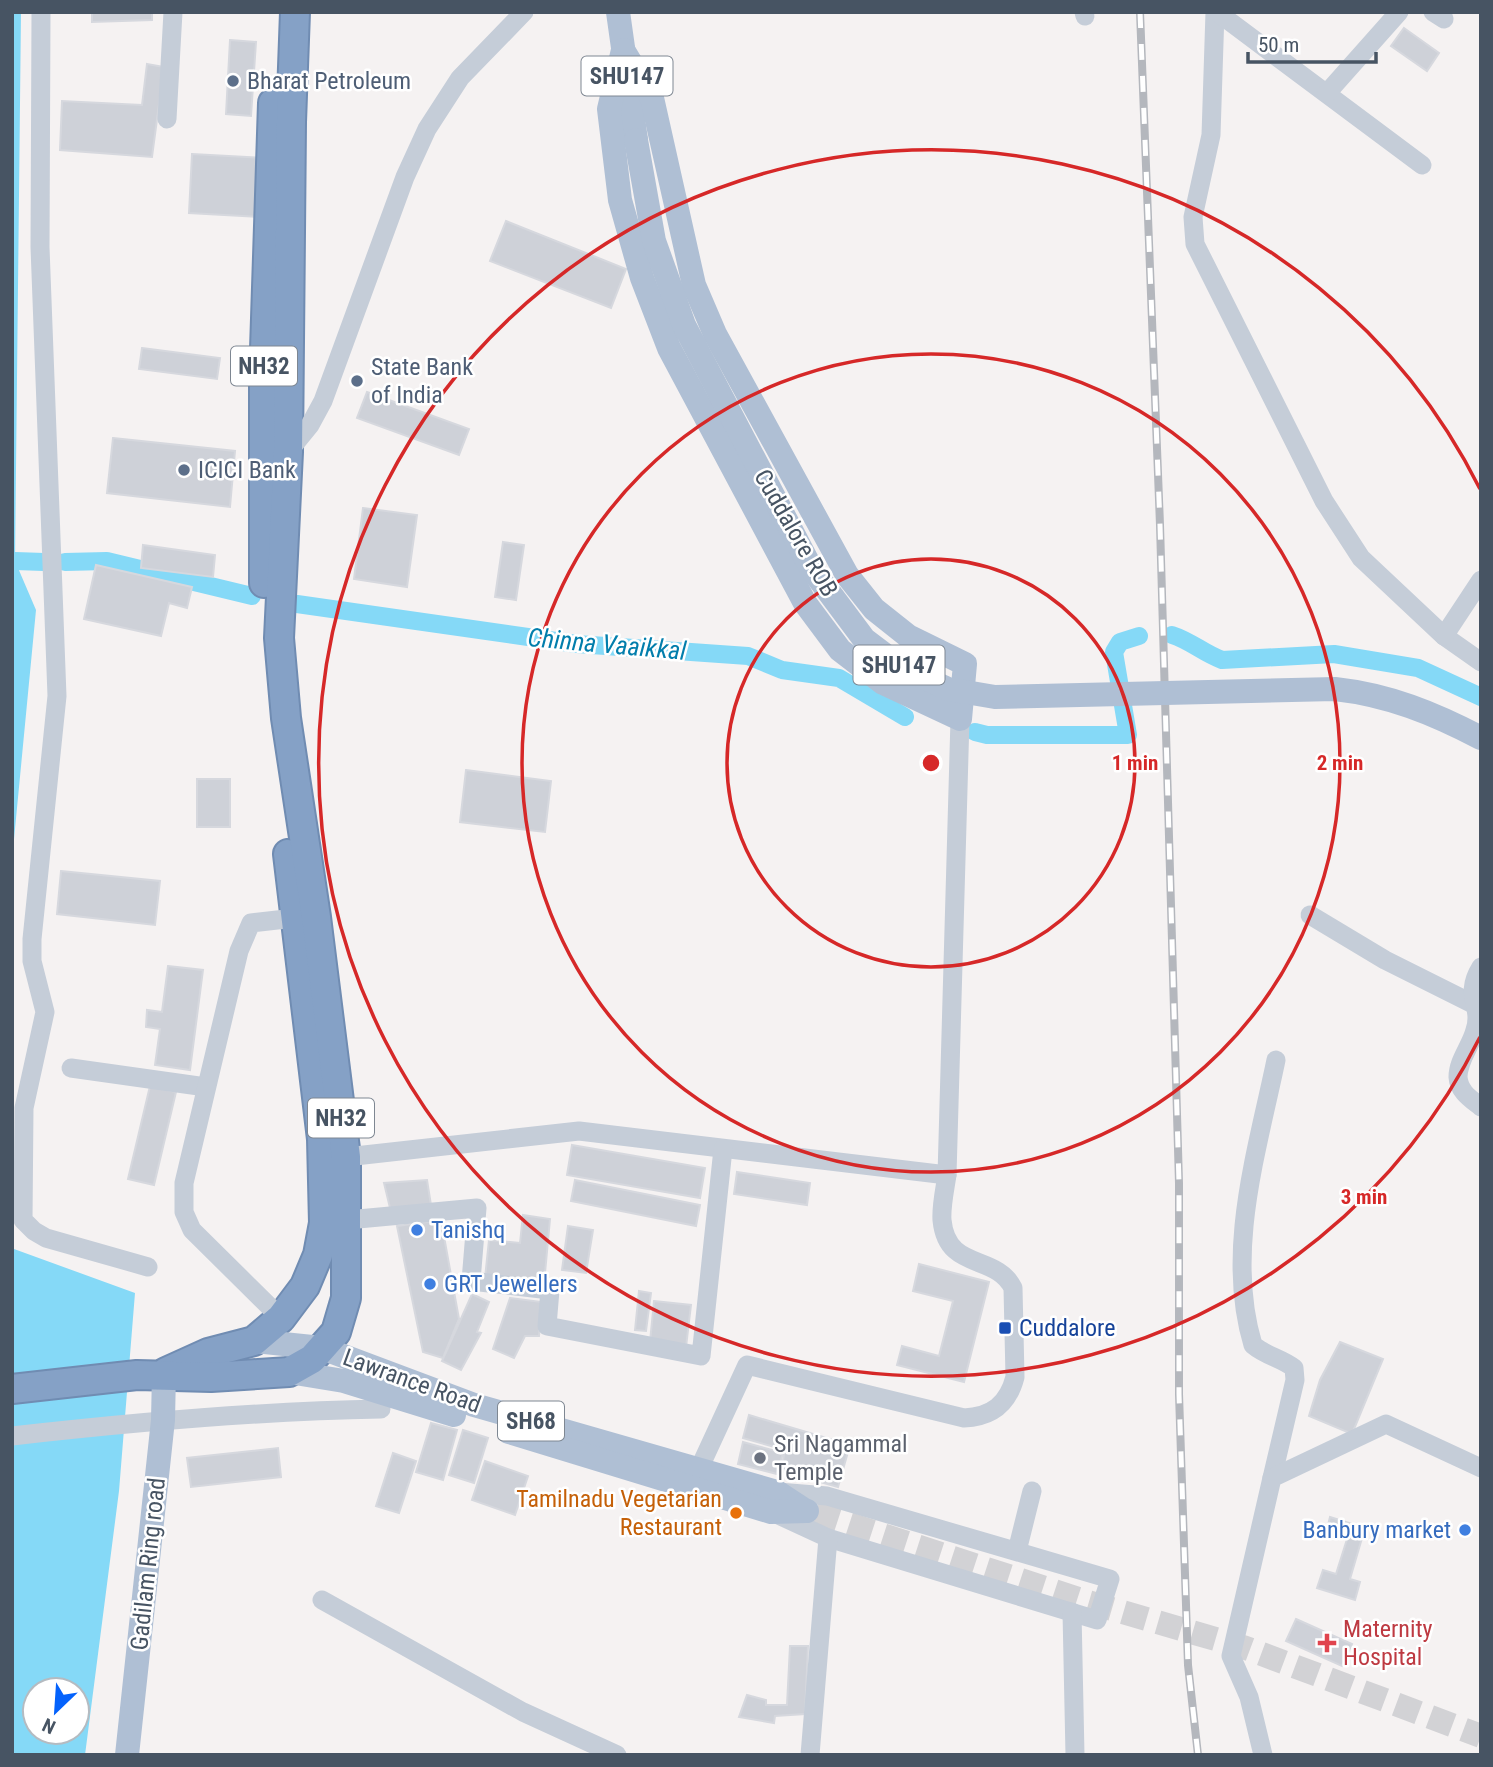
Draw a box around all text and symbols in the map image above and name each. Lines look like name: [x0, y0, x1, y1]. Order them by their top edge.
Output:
scale bar: [1248, 21, 1376, 65]
text: 50 m: [1258, 33, 1299, 57]
road number: SHU147: [582, 57, 672, 96]
place label: Bharat Petroleum: [247, 67, 411, 95]
marker: Bharat Petroleum: [225, 73, 241, 89]
road number: NH32: [231, 346, 297, 386]
place label: State Bank of India: [371, 353, 473, 409]
marker: State Bank of India: [349, 373, 365, 389]
place label: ICICI Bank: [198, 456, 296, 484]
marker: ICICI Bank: [176, 462, 192, 478]
street label: Cuddalore ROB: [748, 464, 844, 602]
water label: Chinna Vaaikkal: [527, 622, 689, 666]
road number: SHU147: [853, 646, 944, 684]
centre of rings: [919, 751, 943, 775]
text: 1 min: [1112, 751, 1158, 775]
text: 2 min: [1317, 751, 1363, 775]
road number: NH32: [308, 1098, 374, 1138]
text: 3 min: [1341, 1185, 1387, 1209]
place label: Tanishq: [431, 1216, 505, 1244]
marker: Tanishq: [409, 1222, 425, 1238]
place label: GRT Jewellers: [444, 1270, 578, 1298]
marker: GRT Jewellers: [422, 1276, 438, 1292]
place label: Cuddalore: [1019, 1314, 1115, 1342]
marker: Cuddalore: [997, 1320, 1013, 1336]
street label: Lawrance Road: [339, 1343, 485, 1419]
road number: SH68: [498, 1402, 564, 1440]
place label: Sri Nagammal Temple: [774, 1430, 908, 1486]
marker: Sri Nagammal Temple: [752, 1450, 768, 1466]
street label: Gadilam Ring road: [125, 1476, 171, 1652]
place label: Tamilnadu Vegetarian Restaurant: [516, 1485, 722, 1541]
marker: Tamilnadu Vegetarian Restaurant: [728, 1505, 744, 1521]
place label: Banbury market: [1303, 1516, 1451, 1544]
marker: Banbury market: [1457, 1522, 1473, 1538]
place label: Maternity Hospital: [1343, 1615, 1433, 1671]
marker: Maternity Hospital: [1317, 1633, 1337, 1653]
north arrow: [21, 1676, 91, 1746]
text: N: [39, 1713, 59, 1739]

